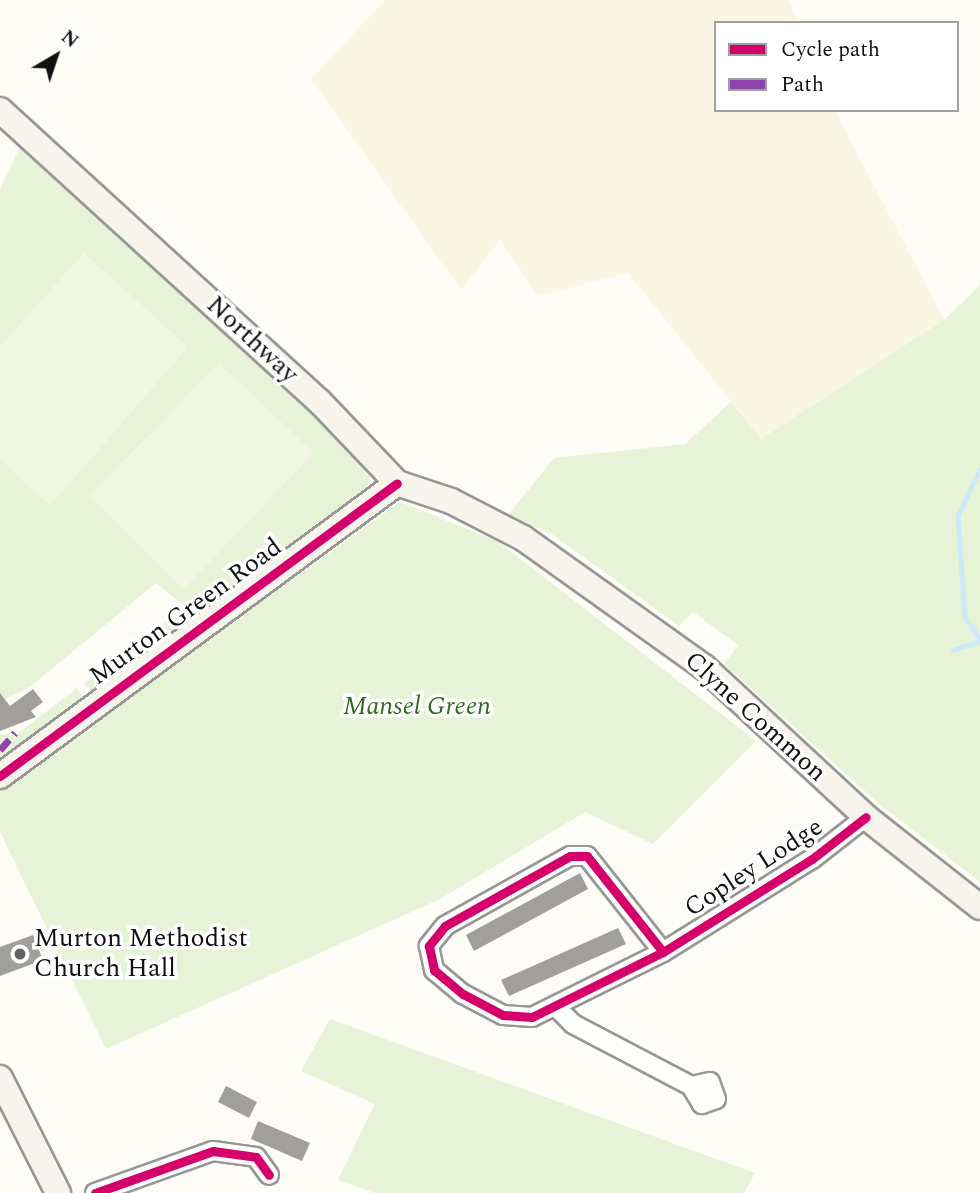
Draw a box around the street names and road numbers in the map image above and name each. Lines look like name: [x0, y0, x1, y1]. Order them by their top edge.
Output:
street label: Northway: [200, 290, 304, 390]
street label: Murton Green Road: [84, 532, 288, 692]
street label: Clyne Common: [678, 645, 832, 789]
street label: Copley Lodge: [679, 812, 829, 924]

